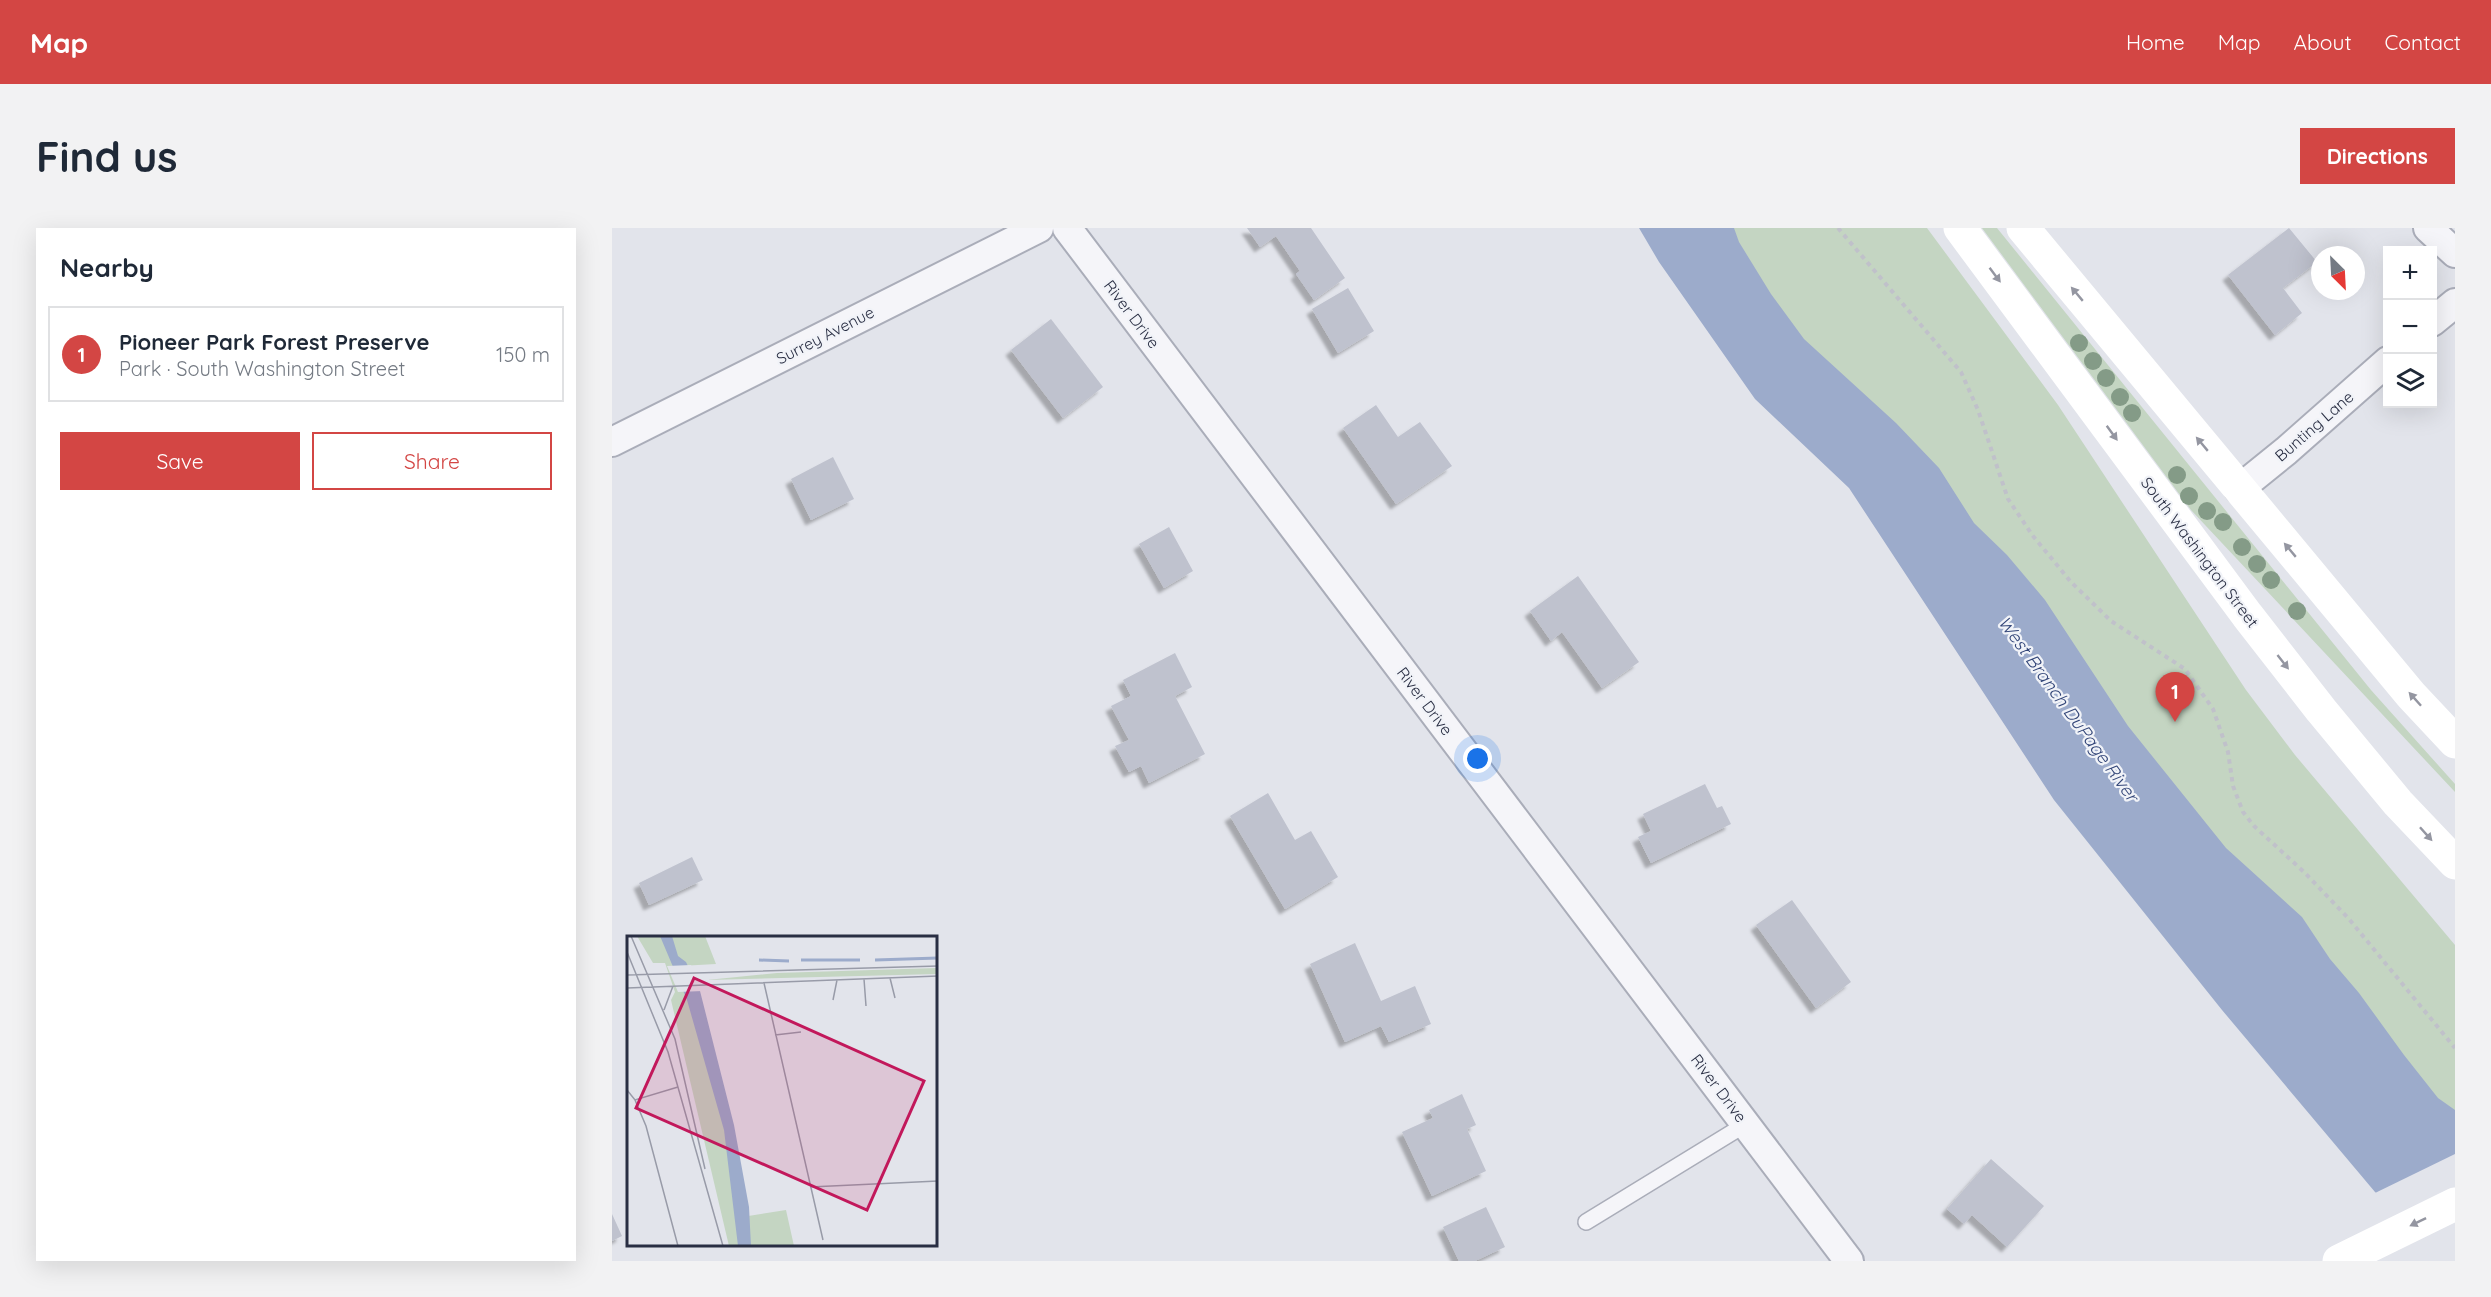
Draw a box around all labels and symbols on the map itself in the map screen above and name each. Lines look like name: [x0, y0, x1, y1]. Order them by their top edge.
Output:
north arrow: [2311, 246, 2365, 300]
one-way arrow: [1989, 267, 2002, 283]
street label: River Drive: [1100, 276, 1164, 352]
one-way arrow: [2072, 286, 2084, 301]
street label: Surrey Avenue: [773, 302, 877, 368]
street label: Bunting Lane: [2271, 386, 2357, 466]
one-way arrow: [2106, 424, 2118, 440]
one-way arrow: [2196, 437, 2209, 452]
street label: South Washington Street: [2137, 473, 2263, 631]
one-way arrow: [2284, 543, 2297, 558]
water label: West Branch DuPage River: [1993, 611, 2145, 808]
one-way arrow: [2277, 653, 2289, 669]
street label: River Drive: [1393, 663, 1457, 739]
pin: 1: [2156, 672, 2194, 722]
one-way arrow: [2409, 692, 2422, 707]
your location: [1463, 744, 1492, 773]
one-way arrow: [2419, 826, 2432, 841]
inset map: [627, 936, 938, 1246]
street label: River Drive: [1687, 1050, 1751, 1126]
one-way arrow: [2409, 1217, 2427, 1227]

